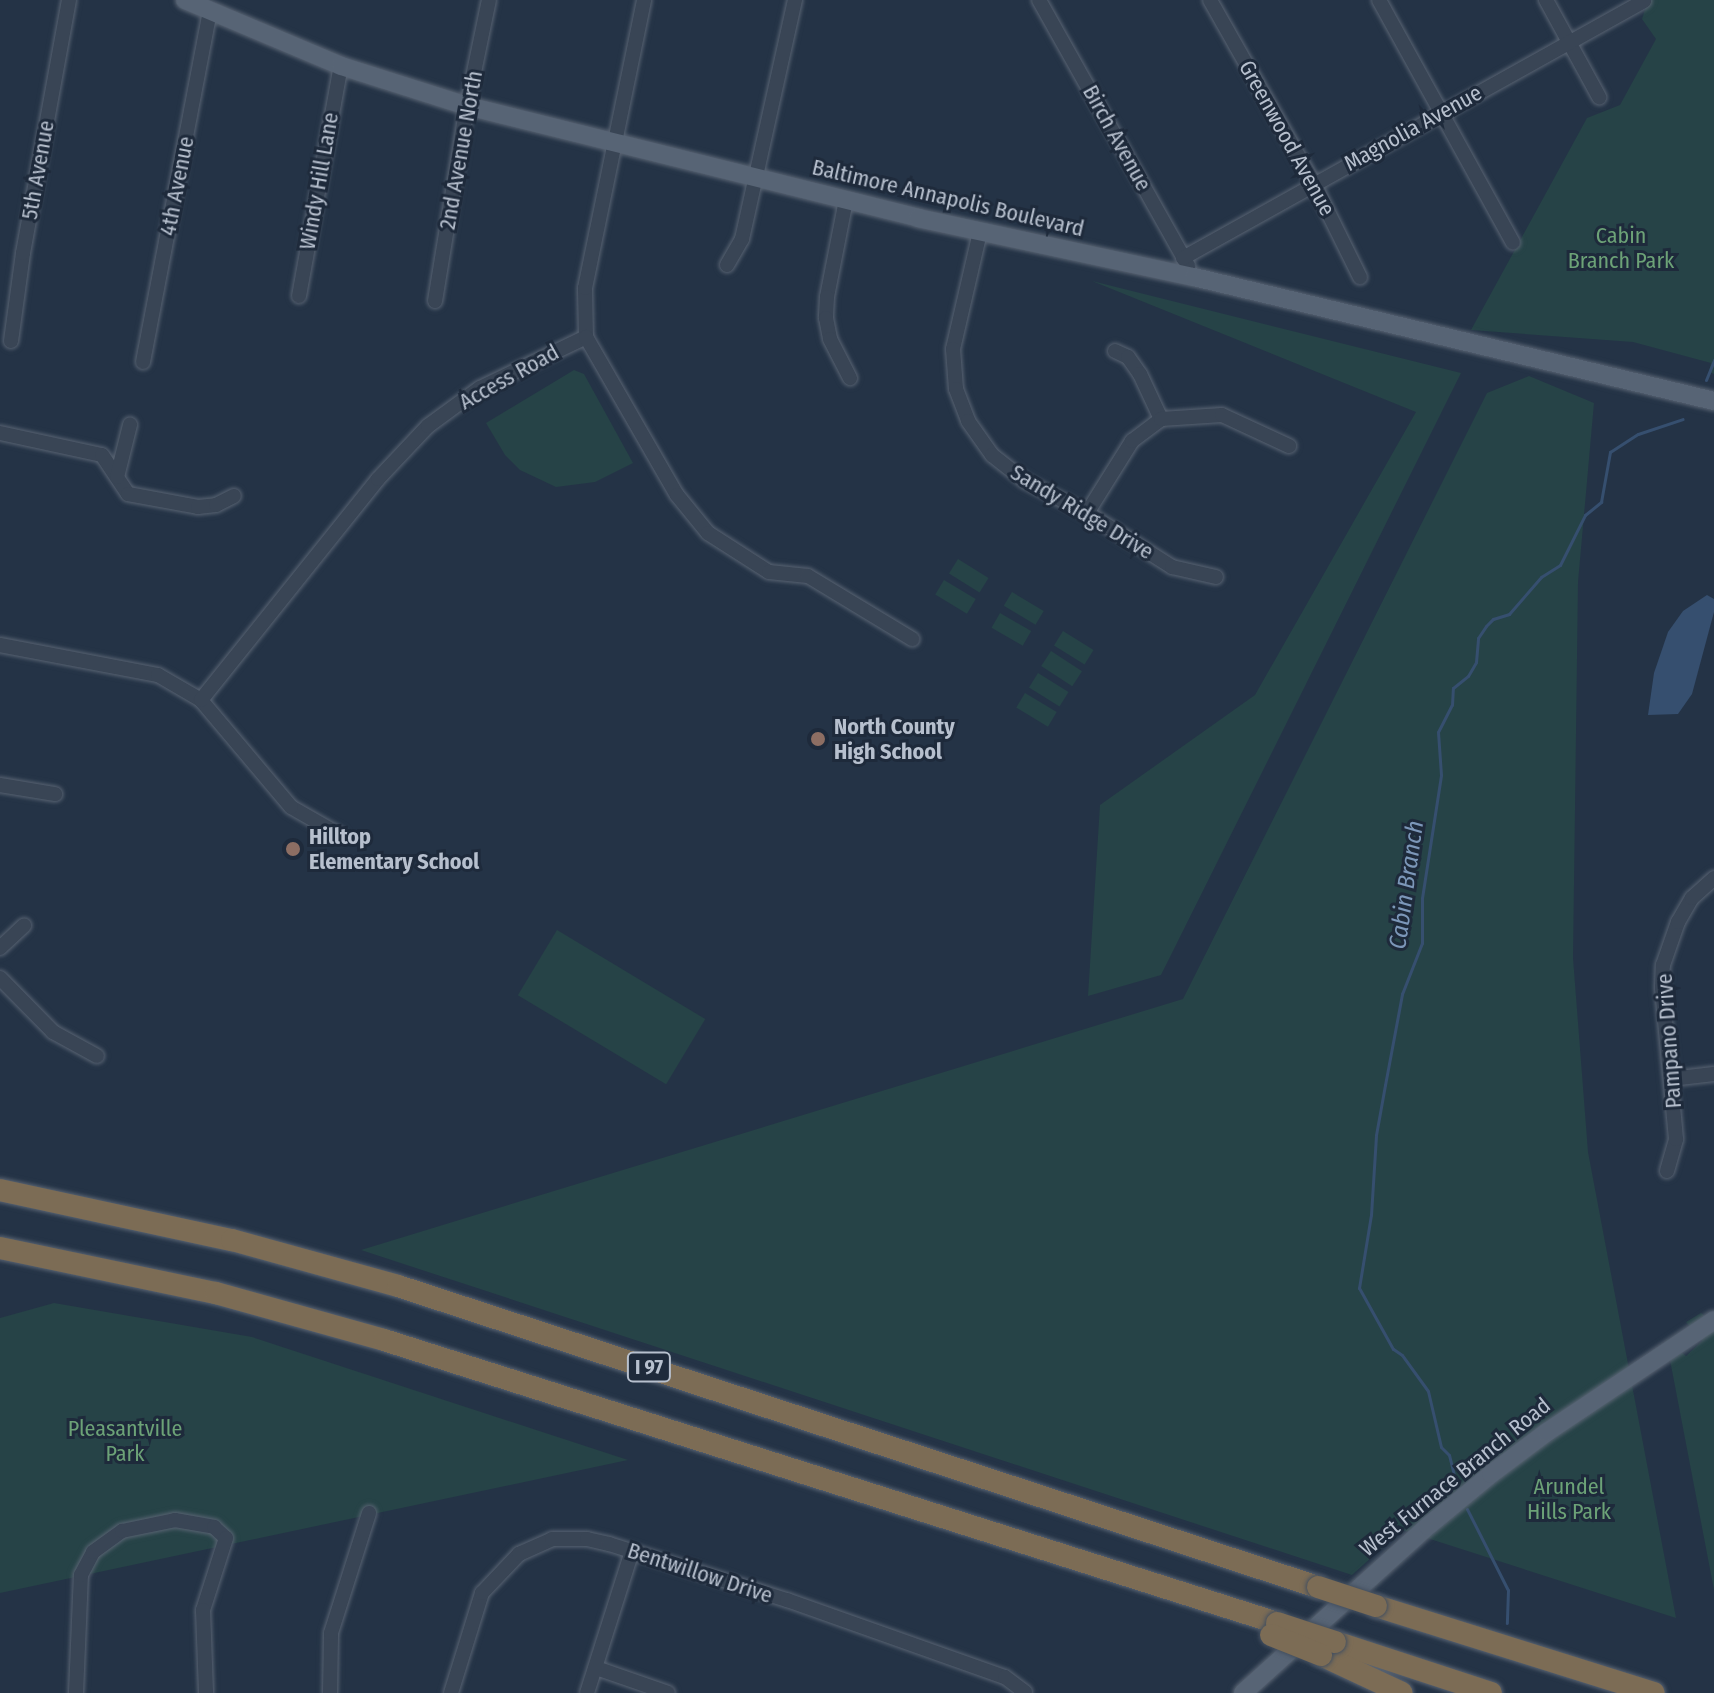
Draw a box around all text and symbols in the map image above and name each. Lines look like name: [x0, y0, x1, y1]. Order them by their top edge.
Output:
street label: Greenwood Avenue: [1233, 56, 1341, 220]
street label: 2nd Avenue North: [434, 68, 488, 232]
street label: Magnolia Avenue: [1340, 79, 1486, 177]
street label: Birch Avenue: [1077, 80, 1157, 196]
street label: Windy Hill Lane: [294, 110, 344, 252]
street label: 5th Avenue: [16, 118, 60, 222]
street label: 4th Avenue: [154, 134, 200, 238]
street label: Baltimore Annapolis Boulevard: [810, 154, 1086, 242]
park label: Cabin Branch Park: [1568, 222, 1674, 274]
street label: Access Road: [455, 339, 563, 415]
street label: Sandy Ridge Drive: [1006, 459, 1158, 565]
place label: North County High School: [834, 713, 955, 764]
marker: North County High School: [809, 730, 827, 748]
water label: Cabin Branch: [1384, 819, 1430, 951]
place label: Hilltop Elementary School: [309, 823, 479, 874]
marker: Hilltop Elementary School: [284, 840, 302, 858]
street label: Pampano Drive: [1651, 973, 1687, 1109]
road number: I 97: [625, 1351, 673, 1383]
street label: West Furnace Branch Road: [1354, 1392, 1556, 1562]
park label: Pleasantville Park: [68, 1415, 182, 1466]
park label: Arundel Hills Park: [1527, 1473, 1611, 1524]
street label: Bentwillow Drive: [624, 1537, 776, 1609]

